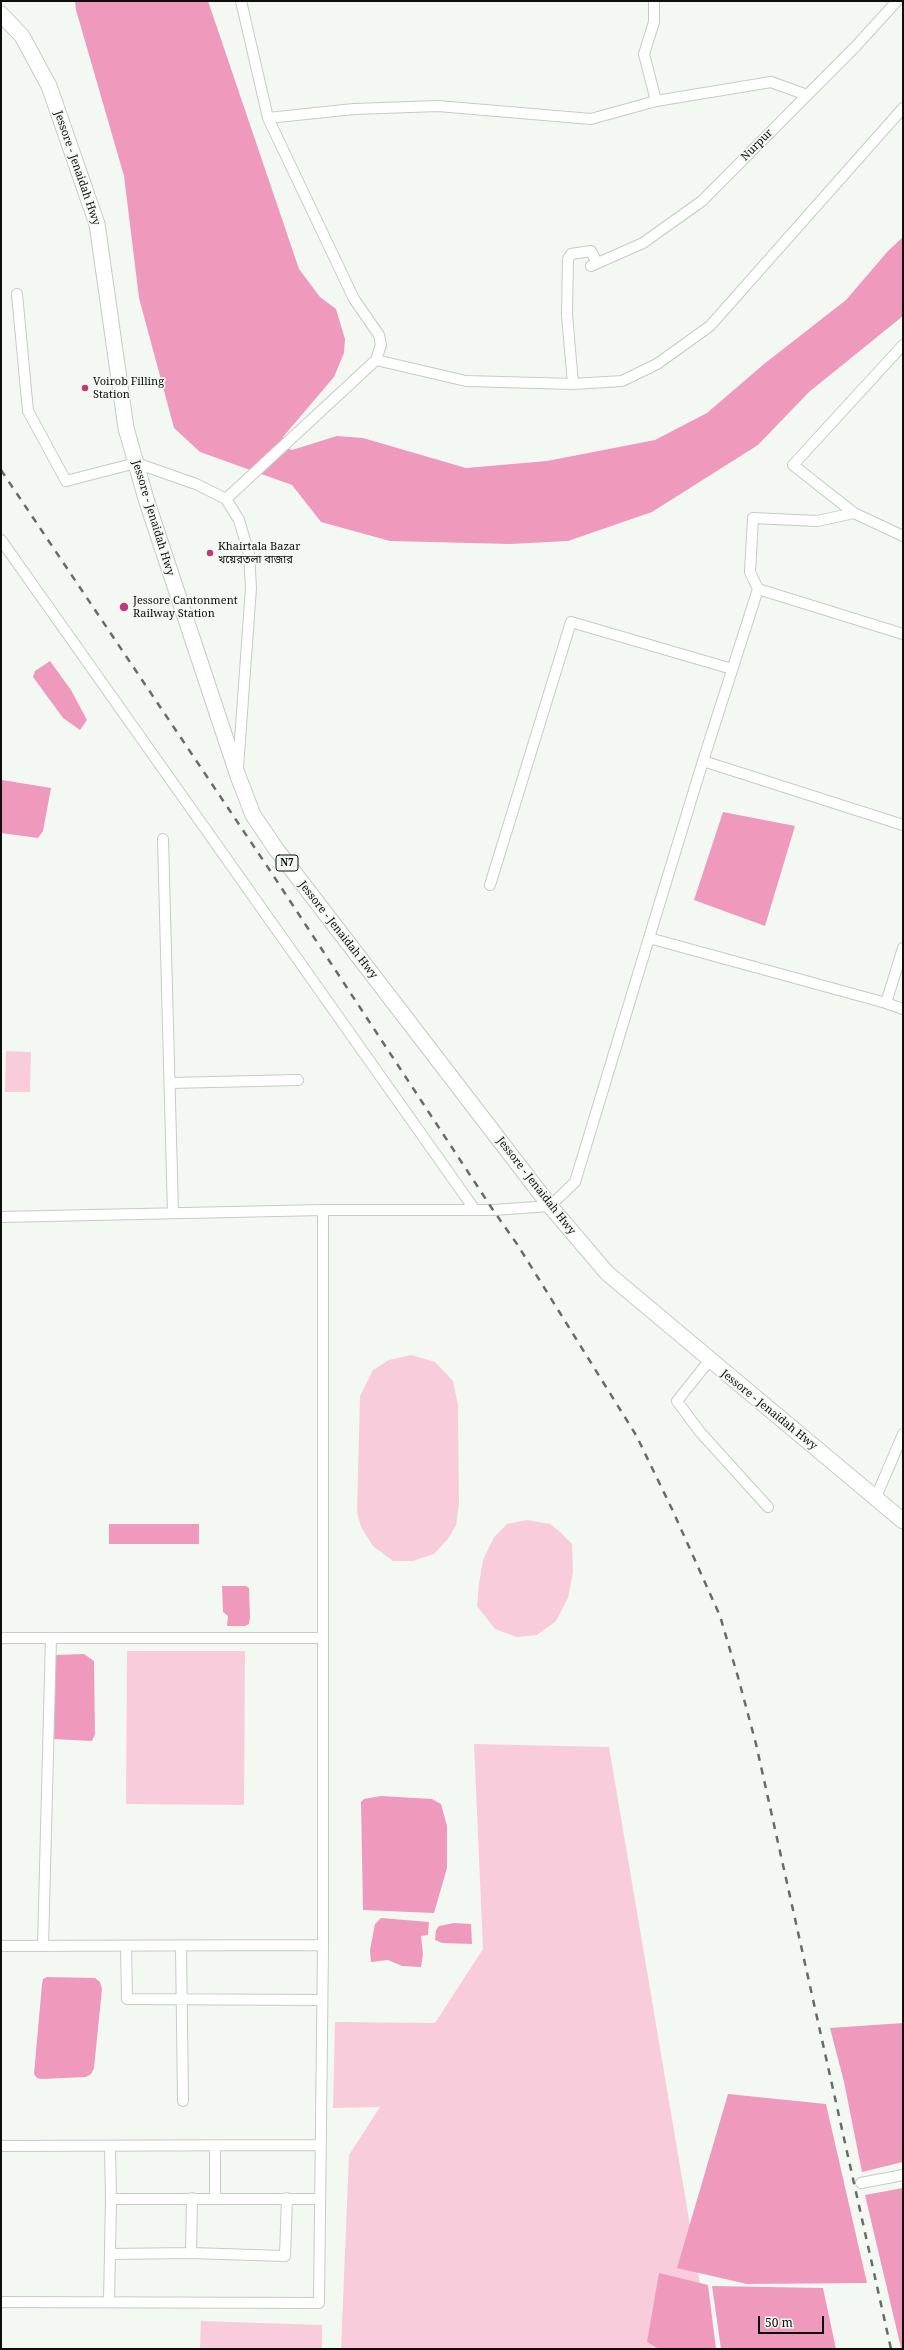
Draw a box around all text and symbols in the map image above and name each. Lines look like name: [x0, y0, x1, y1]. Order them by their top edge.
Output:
street label: Jessore - Jenaidah Hwy: [51, 109, 103, 227]
street label: Nurpur: [738, 126, 776, 164]
place label: Voirob Filling Station: [93, 375, 164, 401]
marker: Voirob Filling Station: [80, 383, 90, 393]
street label: Jessore - Jenaidah Hwy: [129, 459, 177, 577]
place label: Khairtala Bazar খয়েরতলা বাজার: [218, 540, 300, 566]
marker: Khairtala Bazar খয়েরতলা বাজার: [205, 548, 215, 558]
place label: Jessore Cantonment Railway Station: [133, 594, 238, 620]
marker: Jessore Cantonment Railway Station: [118, 601, 130, 613]
road number: N7: [276, 855, 298, 871]
street label: Jessore - Jenaidah Hwy: [296, 879, 380, 981]
street label: Jessore - Jenaidah Hwy: [494, 1135, 578, 1237]
street label: Jessore - Jenaidah Hwy: [718, 1367, 820, 1453]
scale bar: [760, 2308, 826, 2334]
text: 50 m: [765, 2314, 793, 2331]

